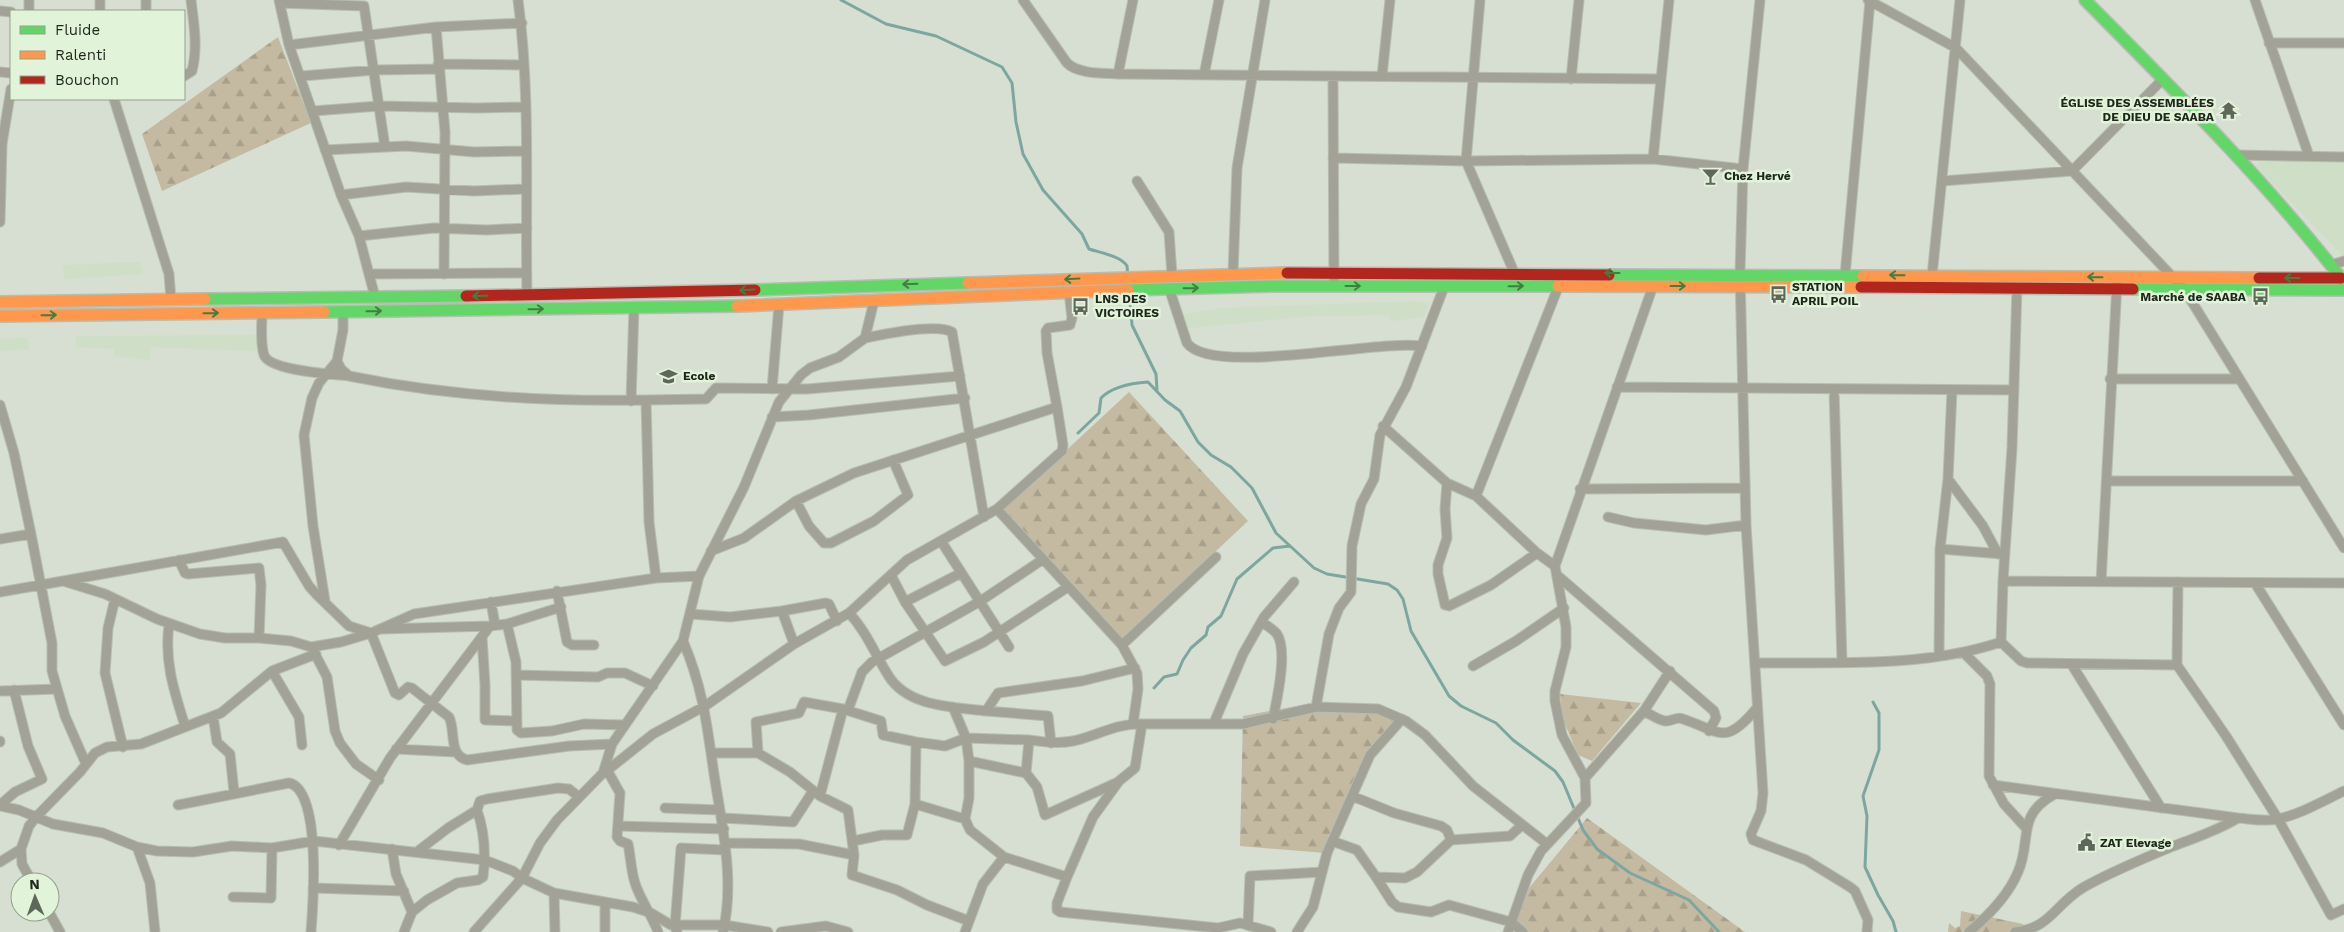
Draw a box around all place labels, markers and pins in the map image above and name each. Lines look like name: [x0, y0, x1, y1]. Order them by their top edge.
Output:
place label: ÉGLISE DES ASSEMBLÉES DE DIEU DE SAABA: [2061, 96, 2215, 124]
temple icon: ÉGLISE DES ASSEMBLÉES DE DIEU DE SAABA: [2218, 100, 2238, 120]
bar icon: Chez Hervé: [1700, 166, 1720, 186]
place label: Chez Hervé: [1724, 169, 1791, 183]
place label: STATION APRIL POIL: [1792, 280, 1859, 308]
bus stop icon: STATION APRIL POIL: [1768, 284, 1788, 304]
bus stop icon: Marché de SAABA: [2250, 287, 2270, 307]
place label: Marché de SAABA: [2140, 290, 2247, 304]
place label: LNS DES VICTOIRES: [1095, 292, 1159, 320]
bus stop icon: LNS DES VICTOIRES: [1071, 296, 1091, 316]
school or university icon: Ecole: [659, 366, 679, 386]
place label: Ecole: [683, 369, 715, 383]
public building icon: ZAT Elevage: [2076, 833, 2096, 853]
place label: ZAT Elevage: [2100, 836, 2171, 850]

